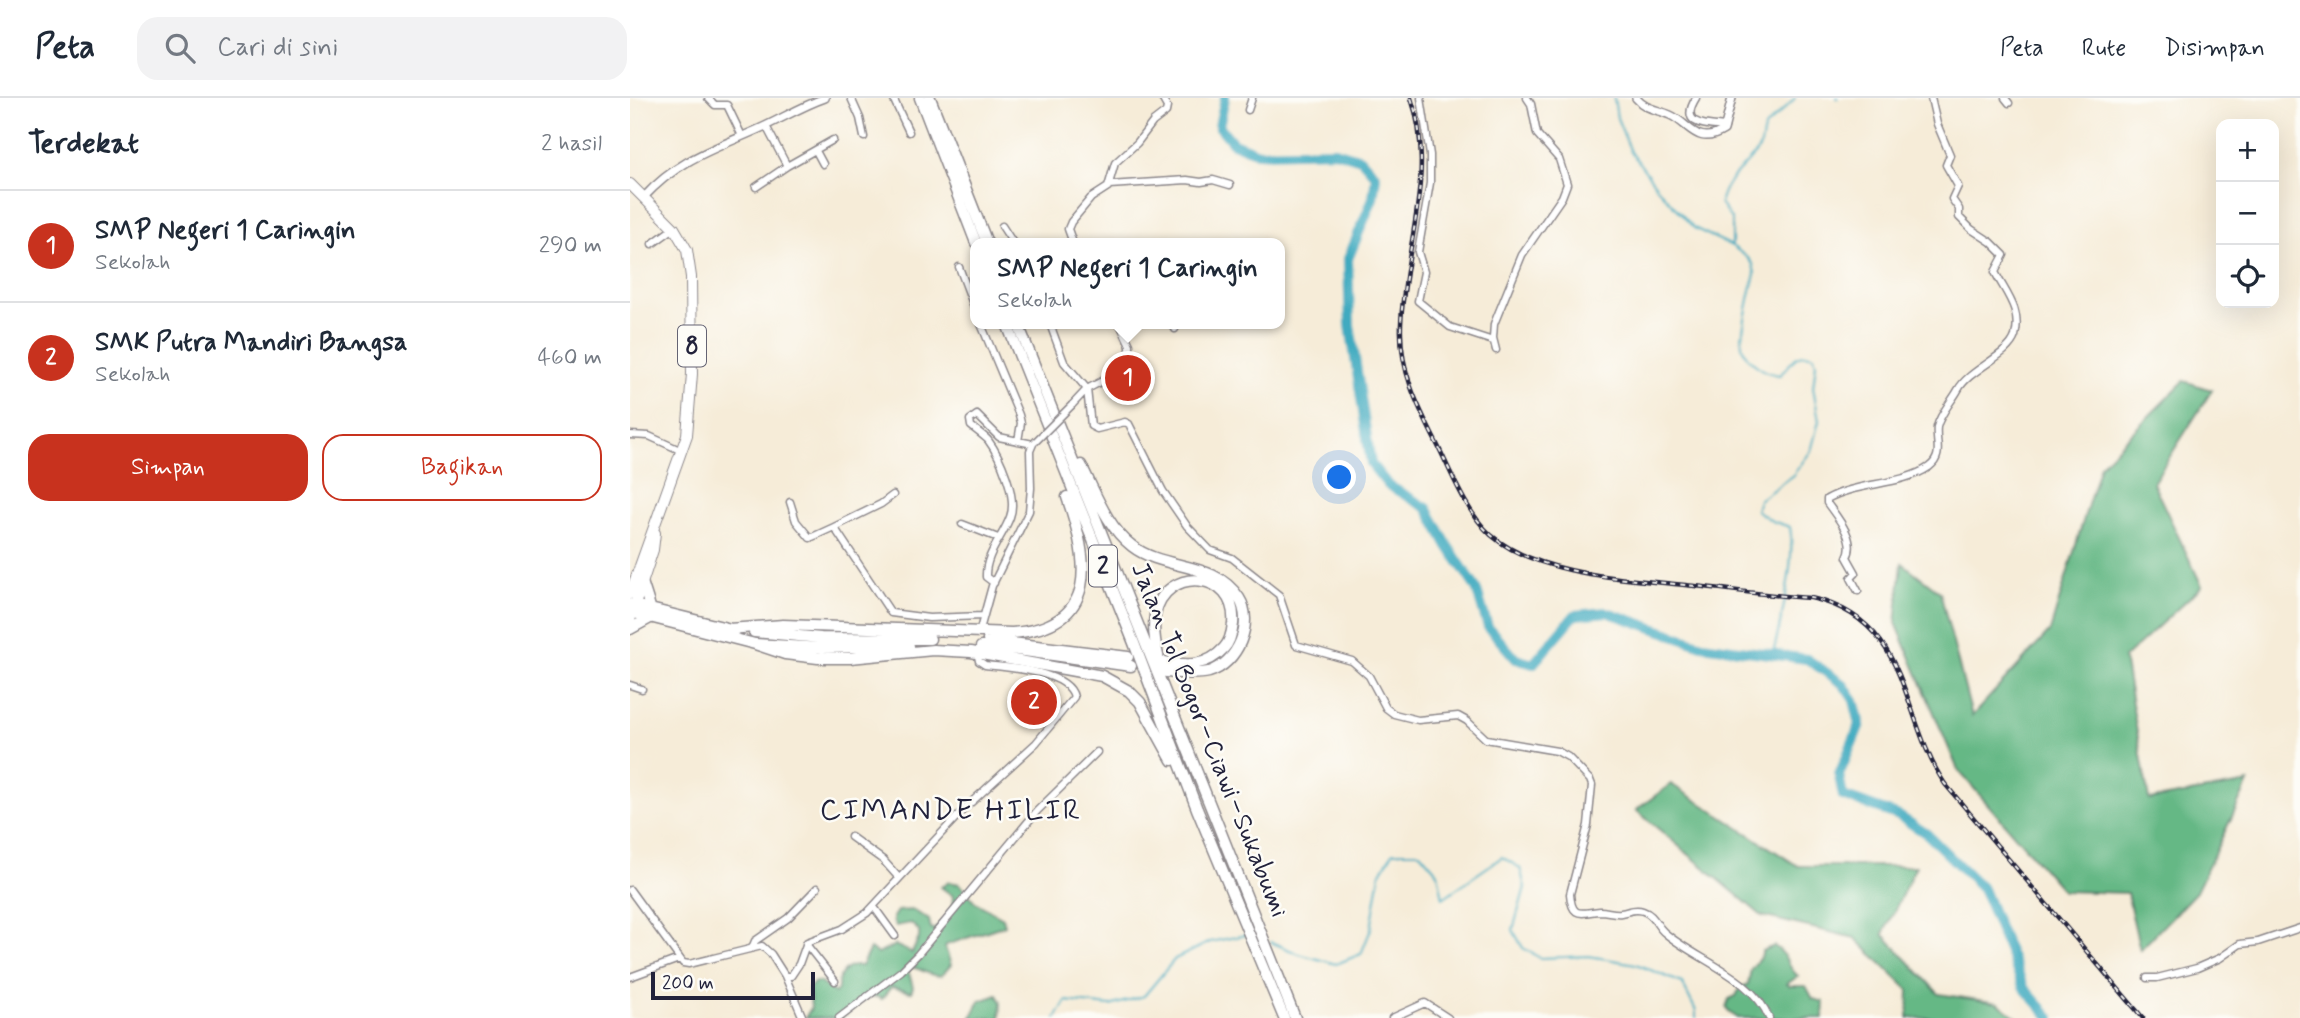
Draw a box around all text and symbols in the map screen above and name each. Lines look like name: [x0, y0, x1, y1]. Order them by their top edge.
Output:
search box: [137, 17, 627, 80]
text: Peta: [35, 26, 95, 70]
icon: search: [161, 29, 199, 67]
text: Cari di sini: [217, 31, 338, 65]
text: Peta: [2000, 33, 2044, 64]
text: Rute: [2082, 33, 2126, 64]
text: Disimpan: [2164, 33, 2265, 64]
map controls: [2216, 119, 2279, 308]
button: +: [2216, 119, 2279, 182]
text: Terdekat: [28, 124, 139, 163]
text: 2 hasil: [541, 129, 602, 159]
button: −: [2216, 182, 2279, 245]
text: SMP Negeri 1 Caringin: [95, 214, 356, 248]
text: 1: [46, 231, 56, 261]
text: 290 m: [539, 231, 602, 261]
popup: [970, 238, 1285, 329]
button: locate: [2216, 245, 2279, 308]
text: Sekolah: [95, 248, 171, 278]
text: SMP Negeri 1 Caringin: [997, 252, 1258, 286]
text: Sekolah: [997, 286, 1073, 316]
text: SMK Putra Mandiri Bangsa: [95, 326, 407, 360]
road number: 8: [678, 326, 706, 366]
text: 2: [45, 343, 57, 373]
text: 460 m: [538, 343, 602, 373]
pin: 1: [1105, 352, 1151, 404]
text: Sekolah: [95, 360, 171, 390]
button: Simpan: [28, 434, 308, 501]
button: Bagikan: [322, 434, 602, 501]
your location: [1322, 460, 1356, 494]
road number: 2: [1089, 546, 1117, 587]
street label: Jalan Tol Bogor–Ciawi–Sukabumi: [1122, 558, 1296, 922]
pin: 2: [1011, 676, 1057, 728]
district label: CIMANDE HILIR: [820, 791, 1082, 830]
scale bar: [651, 969, 816, 1001]
text: 200 m: [662, 971, 714, 996]

